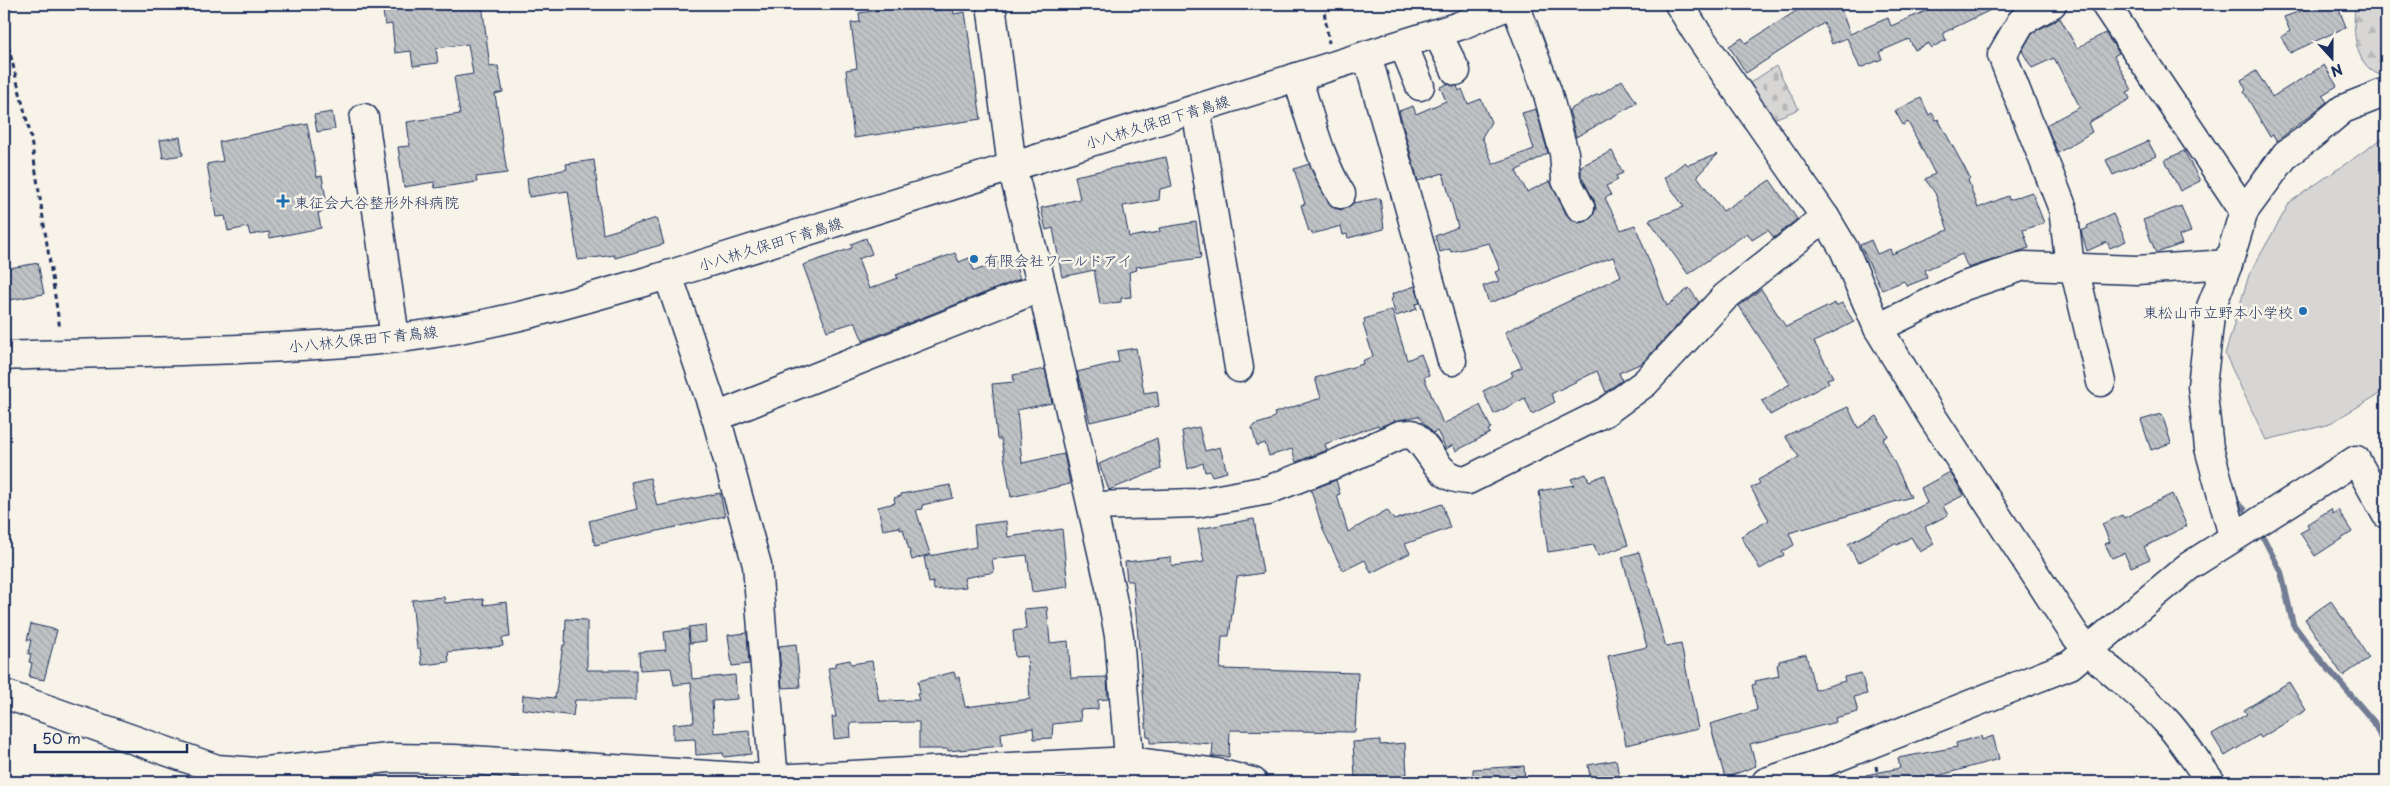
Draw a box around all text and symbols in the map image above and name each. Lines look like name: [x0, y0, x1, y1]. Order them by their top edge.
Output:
north arrow: [2308, 32, 2358, 82]
text: N: [2328, 59, 2346, 82]
street label: 小八林久保田下青鳥線: [1082, 88, 1232, 154]
place label: 東征会大谷整形外科病院: [294, 190, 459, 213]
marker: 東征会大谷整形外科病院: [276, 194, 290, 208]
street label: 小八林久保田下青鳥線: [695, 210, 845, 276]
place label: 有限会社ワールドアイ: [984, 248, 1132, 271]
marker: 有限会社ワールドアイ: [968, 253, 980, 265]
place label: 東松山市立野本小学校: [2143, 300, 2293, 323]
marker: 東松山市立野本小学校: [2297, 305, 2309, 317]
street label: 小八林久保田下青鳥線: [287, 319, 439, 357]
scale bar: [35, 721, 188, 753]
text: 50 m: [42, 726, 81, 749]

